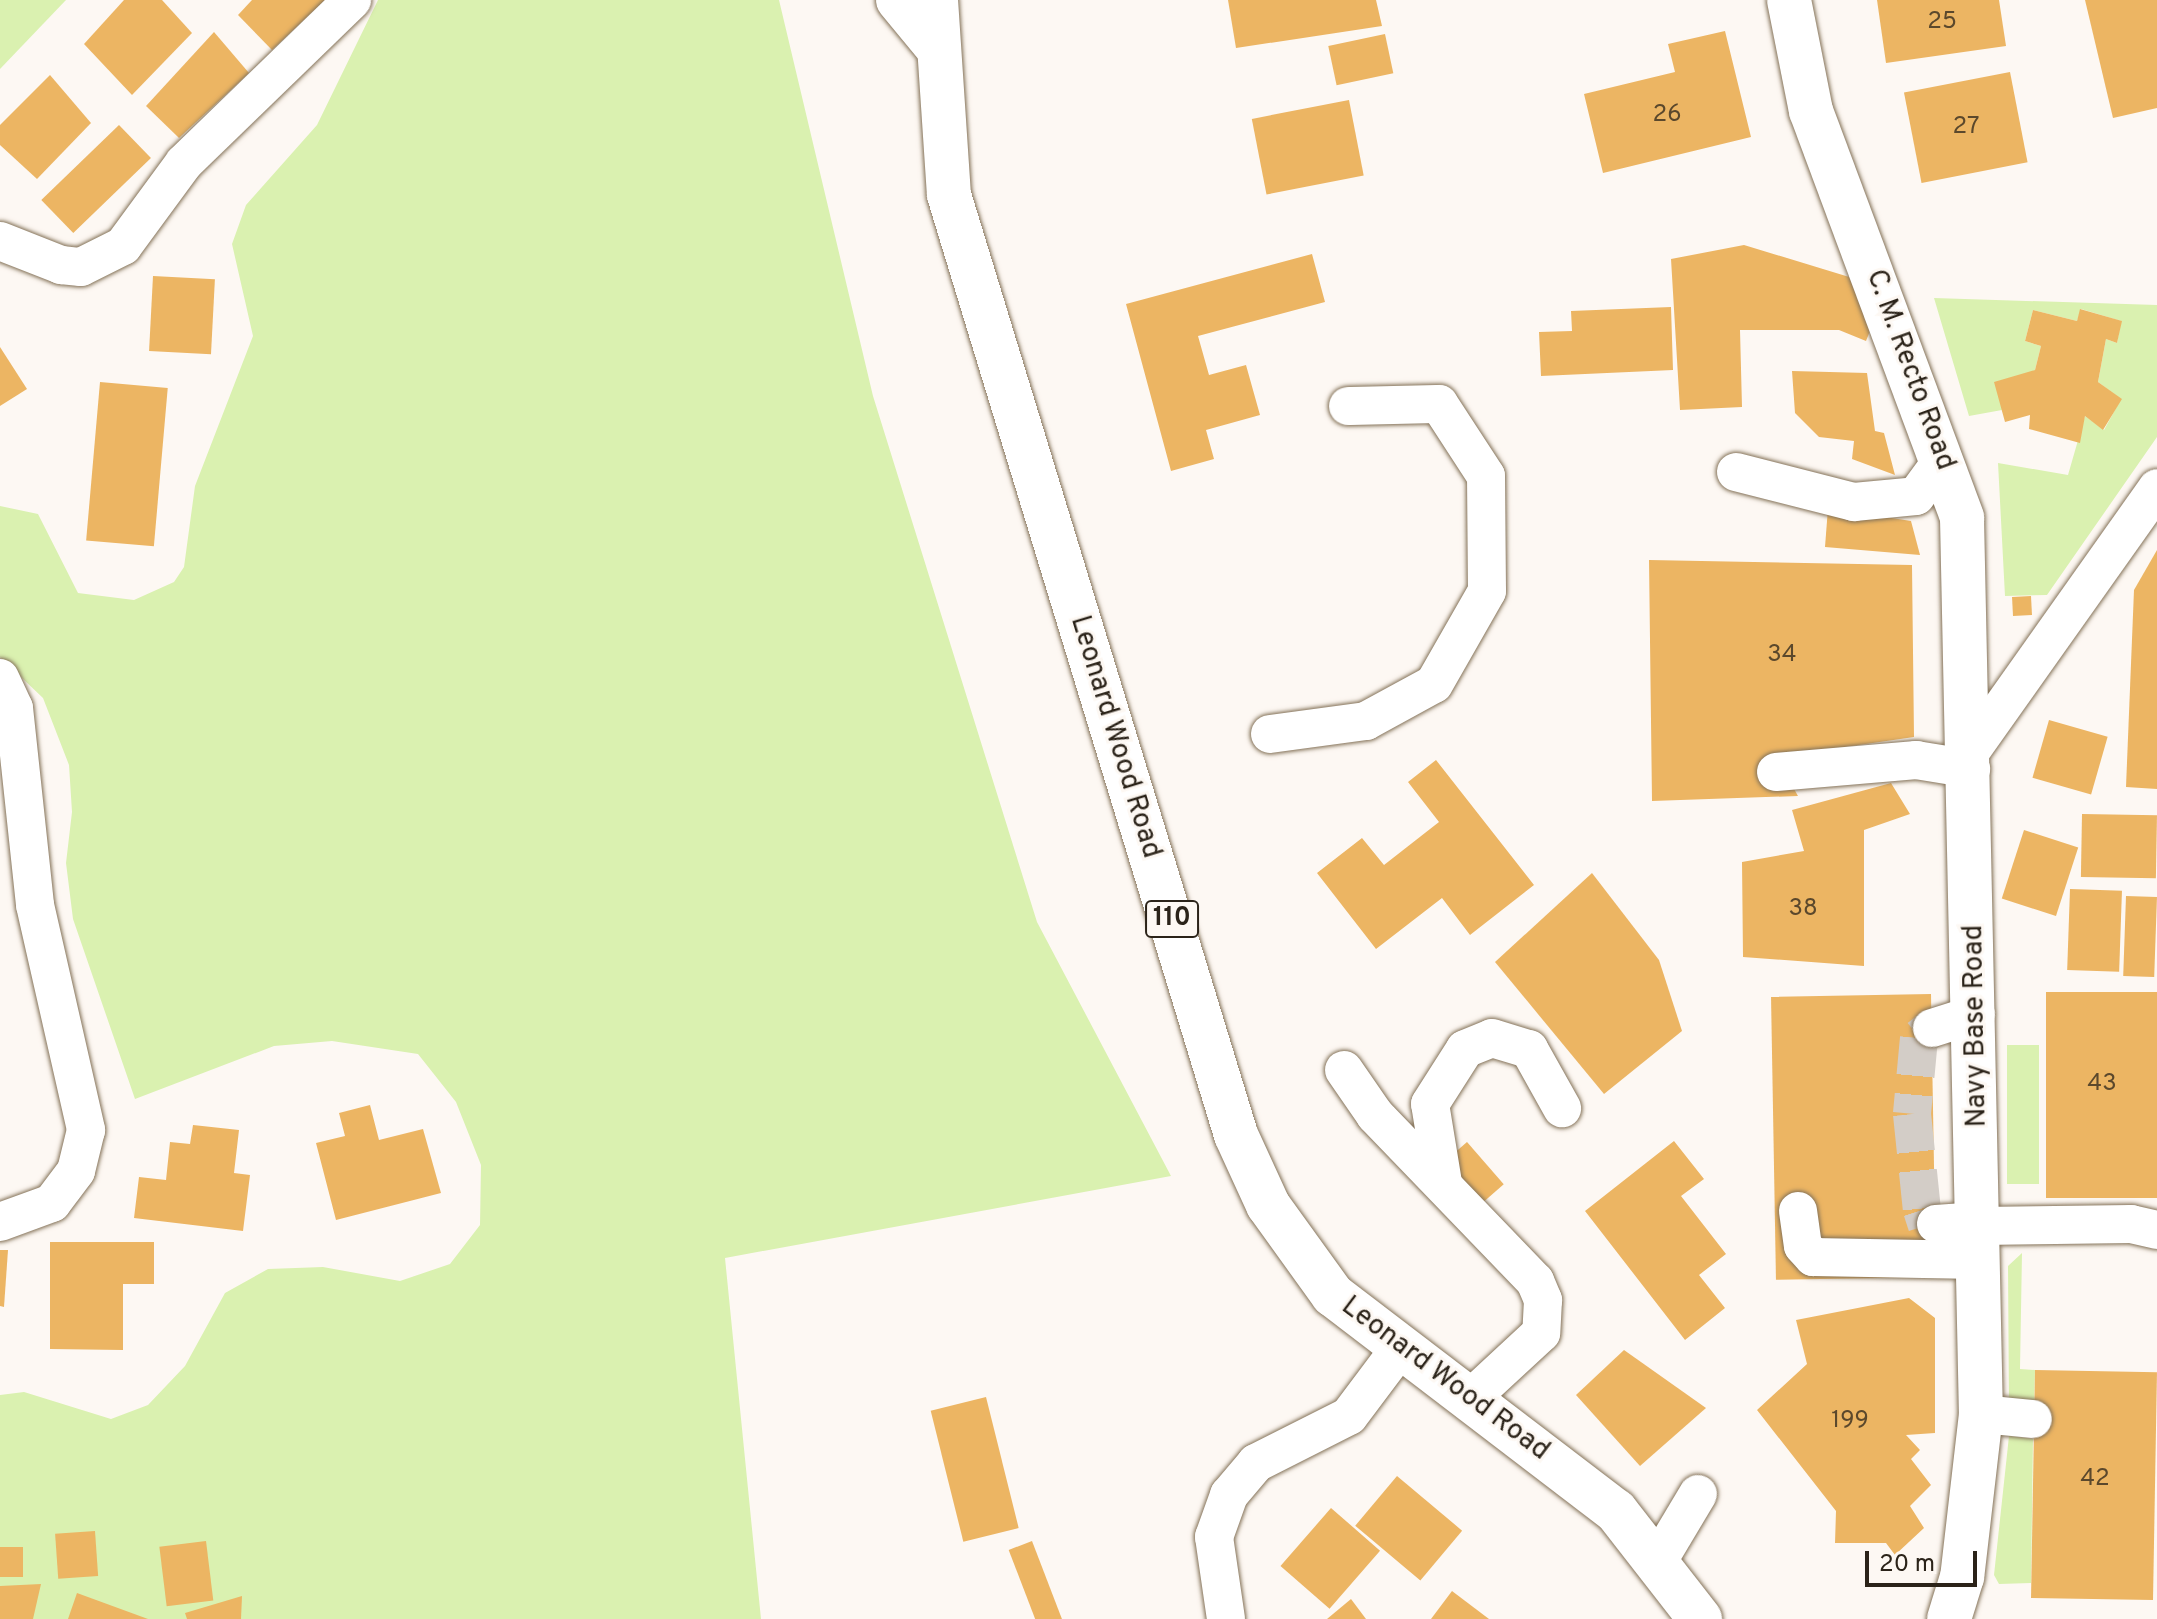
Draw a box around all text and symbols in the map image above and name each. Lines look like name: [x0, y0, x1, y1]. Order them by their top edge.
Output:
house number: 25: [1927, 9, 1957, 37]
house number: 26: [1652, 102, 1682, 130]
house number: 27: [1953, 114, 1979, 142]
street label: C. M. Recto Road: [1858, 265, 1962, 475]
street label: Leonard Wood Road: [1062, 611, 1168, 863]
house number: 34: [1767, 642, 1797, 670]
house number: 38: [1788, 896, 1818, 924]
road number: 110: [1144, 897, 1200, 941]
street label: Navy Base Road: [1957, 924, 1995, 1128]
house number: 43: [2087, 1071, 2117, 1099]
street label: Leonard Wood Road: [1334, 1290, 1556, 1468]
house number: 199: [1831, 1408, 1869, 1436]
house number: 42: [2080, 1466, 2110, 1494]
scale bar: [1869, 1535, 1981, 1585]
text: 20 m: [1879, 1550, 1935, 1580]

